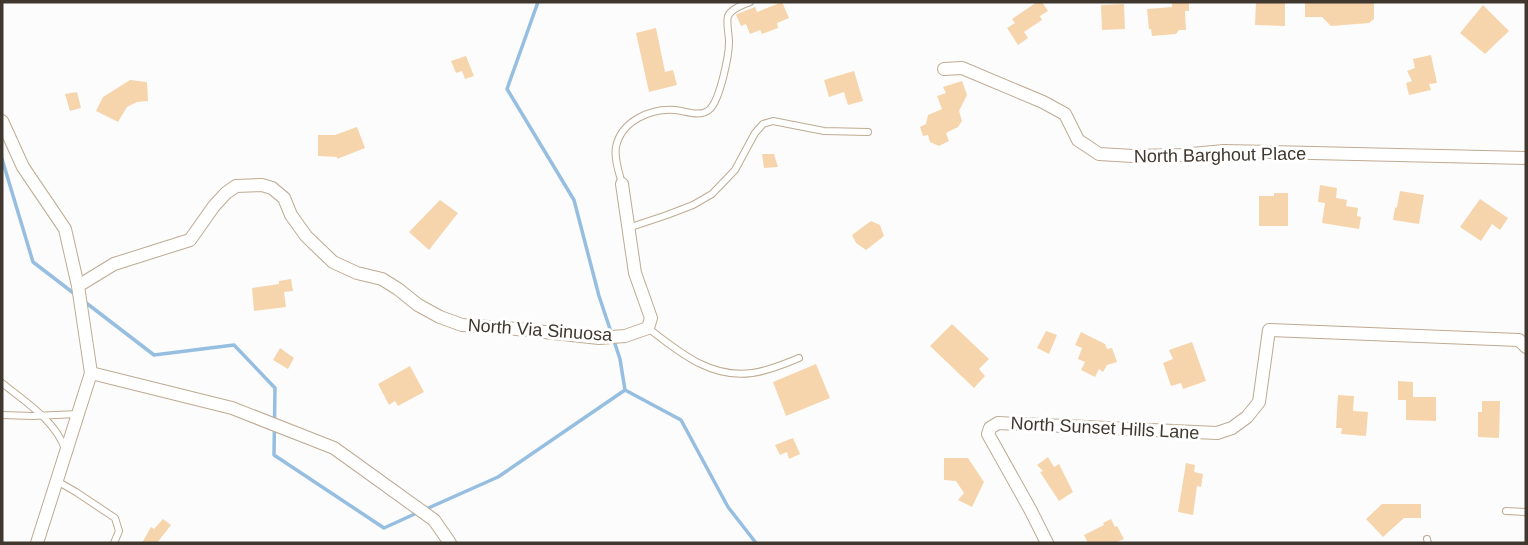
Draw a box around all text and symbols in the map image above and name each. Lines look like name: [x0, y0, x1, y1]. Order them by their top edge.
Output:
street label: North Barghout Place: [1134, 143, 1306, 167]
street label: North Via Sinuosa: [467, 315, 614, 345]
street label: North Sunset Hills Lane: [1010, 413, 1200, 443]

